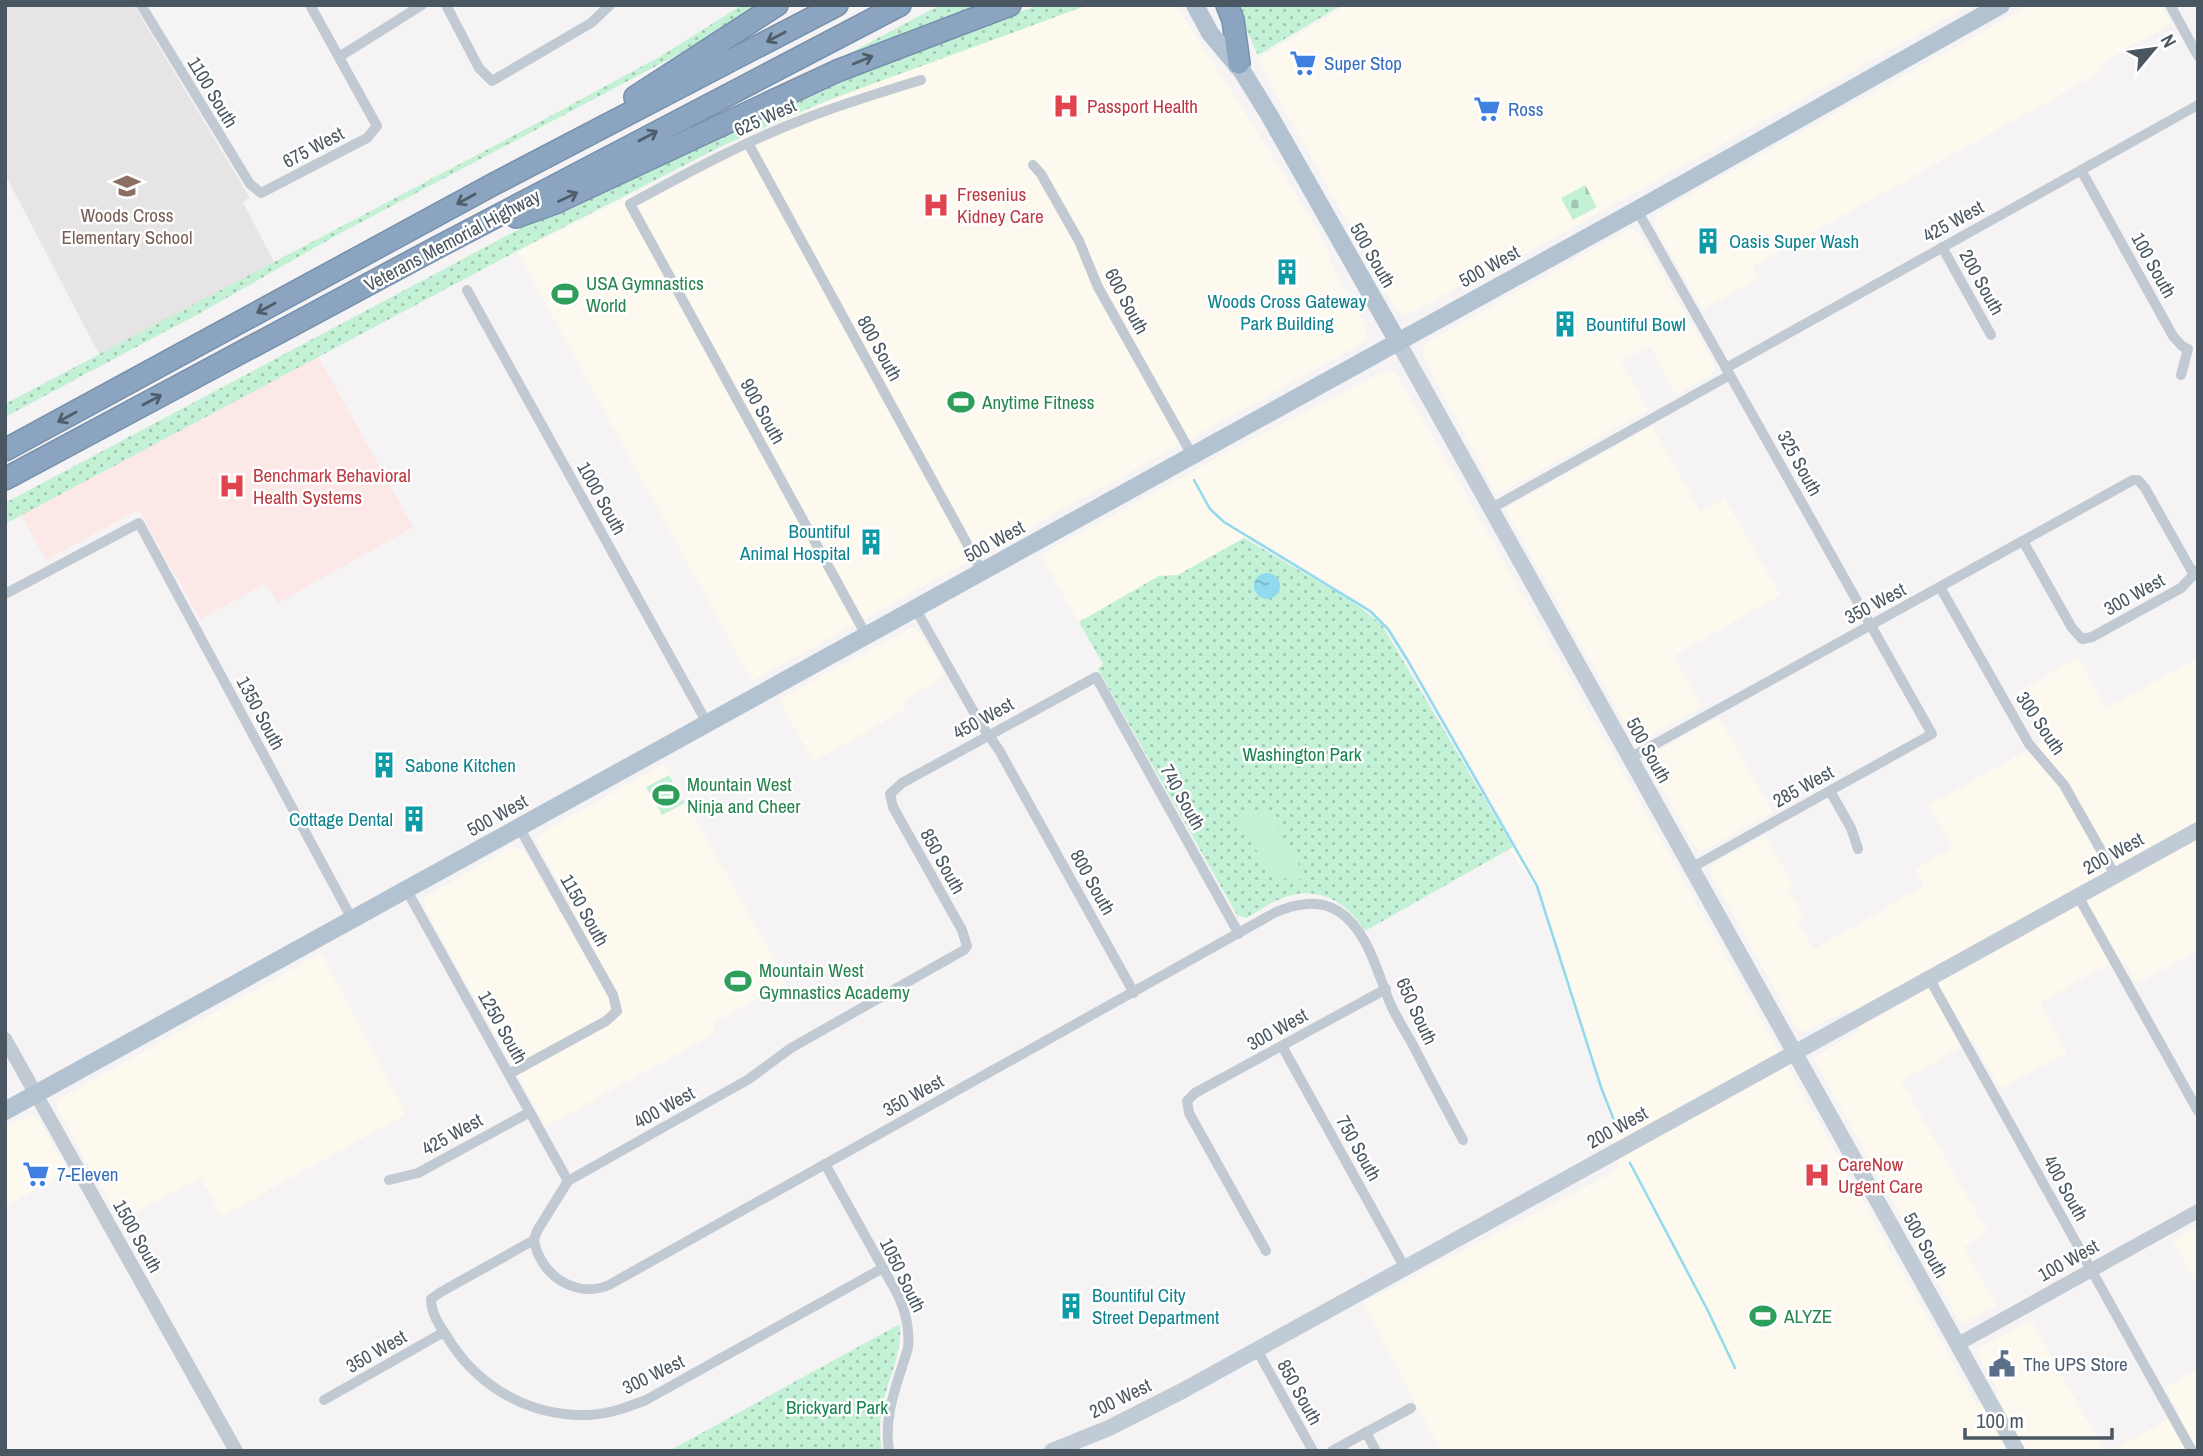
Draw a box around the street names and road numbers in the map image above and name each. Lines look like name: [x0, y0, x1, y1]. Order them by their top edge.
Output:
street label: 1100 South: [182, 52, 244, 132]
street label: 625 West: [730, 92, 801, 142]
street label: 675 West: [278, 120, 349, 174]
street label: Veterans Memorial Highway: [359, 182, 545, 297]
street label: 425 West: [1918, 193, 1989, 248]
street label: 500 South: [1344, 218, 1402, 292]
street label: 100 South: [2125, 228, 2183, 302]
street label: 500 West: [1454, 238, 1525, 293]
street label: 200 South: [1953, 245, 2011, 319]
street label: 600 South: [1099, 264, 1155, 338]
street label: 800 South: [851, 311, 909, 385]
street label: 900 South: [734, 374, 792, 448]
street label: 325 South: [1771, 426, 1829, 500]
street label: 1000 South: [571, 457, 633, 539]
street label: 500 West: [959, 513, 1030, 568]
street label: 300 West: [2099, 566, 2170, 621]
street label: 350 West: [1840, 576, 1911, 630]
street label: 1350 South: [231, 672, 291, 754]
street label: 300 South: [2010, 686, 2072, 760]
street label: 450 West: [948, 690, 1019, 745]
street label: 500 South: [1620, 713, 1678, 787]
street label: 285 West: [1768, 758, 1839, 813]
street label: 740 South: [1154, 760, 1212, 834]
street label: 500 West: [462, 787, 533, 842]
street label: 850 South: [914, 824, 972, 898]
street label: 200 West: [2078, 825, 2149, 880]
street label: 800 South: [1064, 845, 1122, 919]
street label: 1150 South: [555, 869, 615, 951]
street label: 650 South: [1390, 973, 1444, 1049]
street label: 1250 South: [472, 986, 534, 1068]
street label: 300 West: [1242, 1001, 1313, 1056]
street label: 350 West: [878, 1067, 949, 1122]
street label: 400 West: [629, 1079, 700, 1134]
street label: 200 West: [1582, 1099, 1653, 1154]
street label: 425 West: [417, 1106, 488, 1161]
street label: 750 South: [1330, 1111, 1388, 1185]
street label: 400 South: [2037, 1151, 2095, 1225]
street label: 1500 South: [107, 1195, 169, 1277]
street label: 500 South: [1897, 1208, 1955, 1282]
street label: 100 West: [2033, 1232, 2104, 1287]
street label: 1050 South: [874, 1233, 932, 1317]
street label: 350 West: [341, 1323, 411, 1379]
street label: 300 West: [618, 1348, 689, 1400]
street label: 850 South: [1271, 1355, 1329, 1429]
street label: 200 West: [1085, 1372, 1156, 1424]

